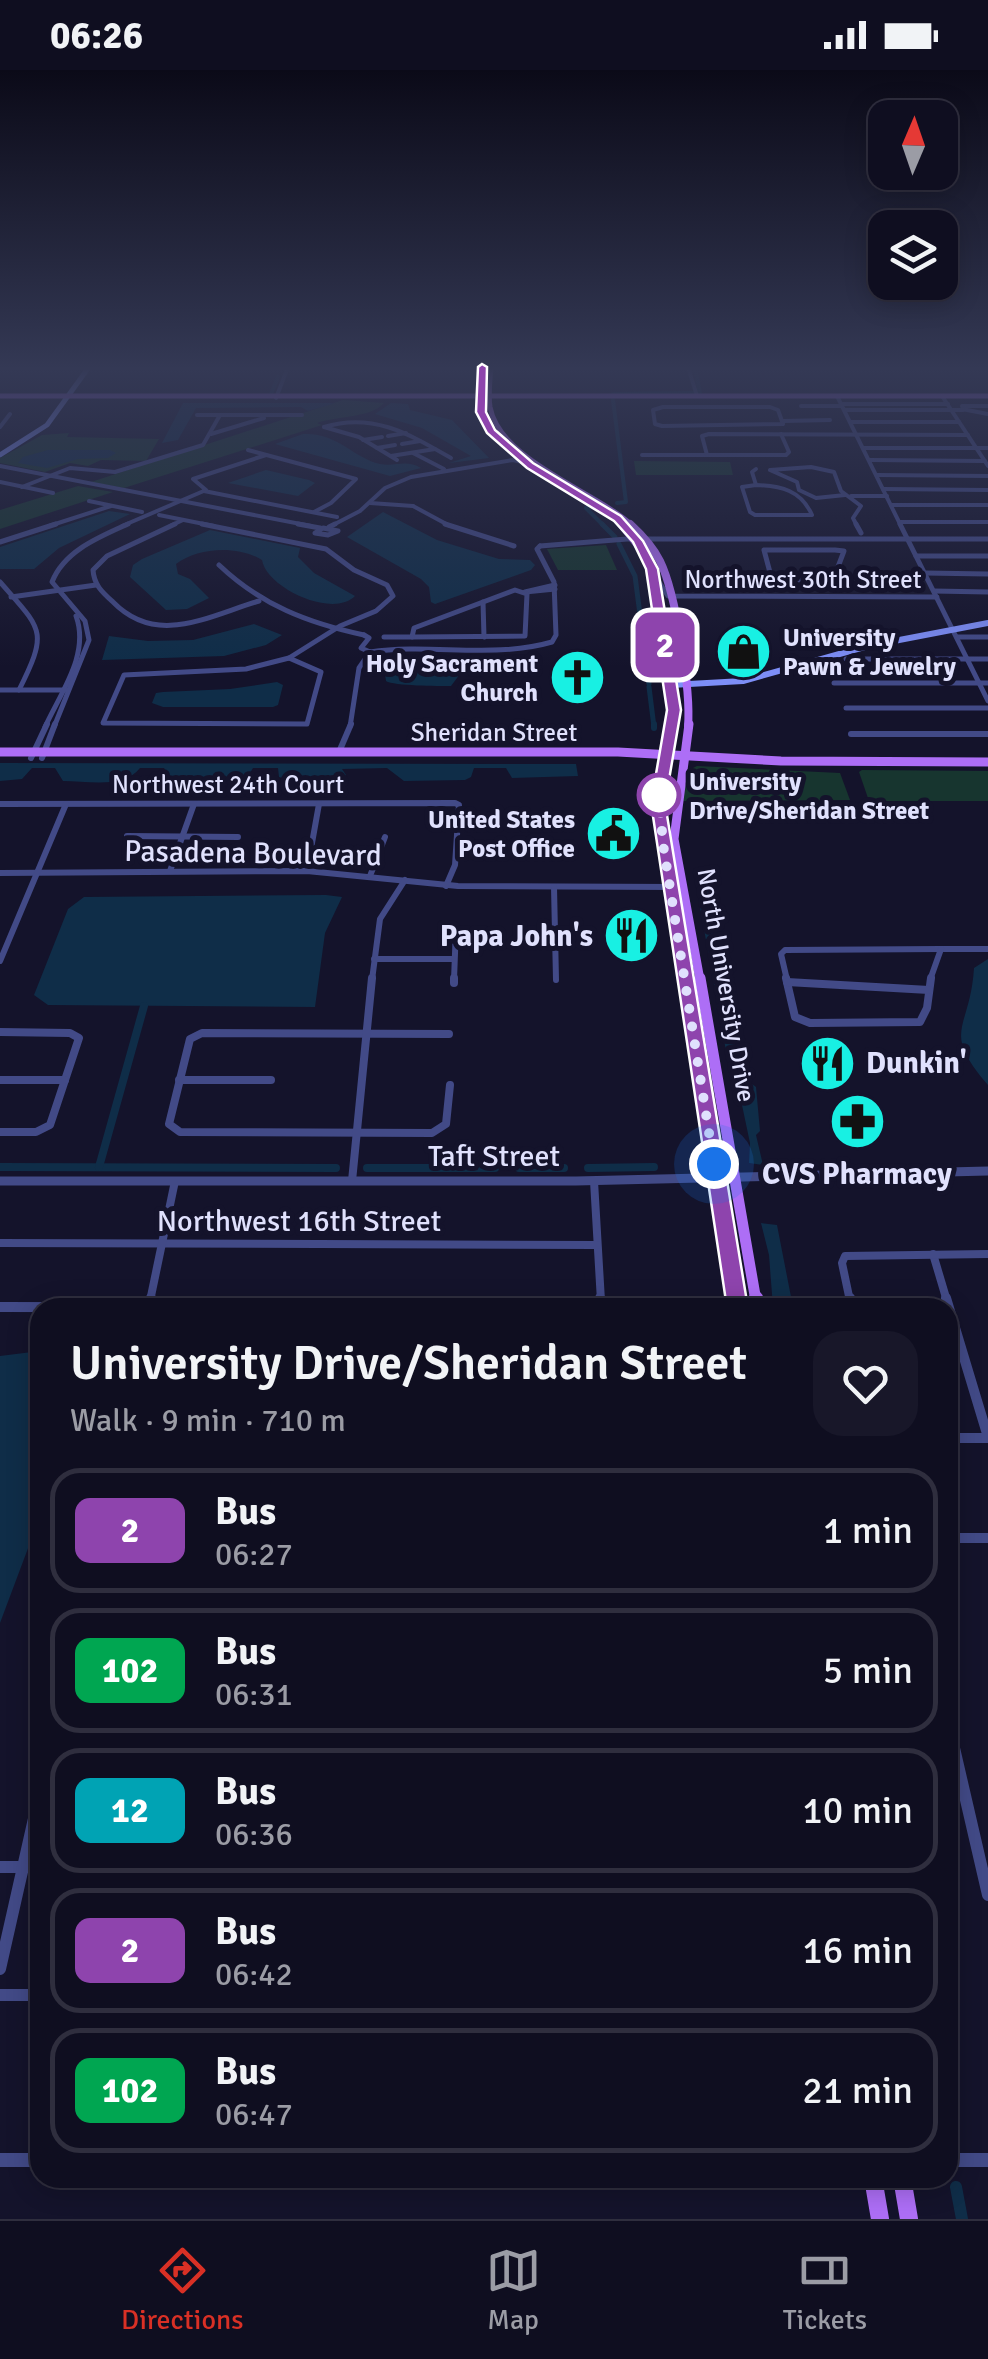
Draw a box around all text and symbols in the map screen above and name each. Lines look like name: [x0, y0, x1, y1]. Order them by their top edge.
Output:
text: 06:26: [50, 12, 143, 59]
north arrow: [868, 100, 958, 190]
map controls: [868, 100, 958, 300]
button: layers: [868, 210, 958, 300]
street label: Northwest 30th Street: [684, 564, 922, 595]
line badge: 2: [632, 612, 698, 678]
shop icon: University Pawn & Jewelry: [714, 621, 774, 681]
place label: University Pawn & Jewelry: [783, 622, 957, 682]
text: 2: [656, 624, 674, 667]
church icon: Holy Sacrament Church: [547, 647, 607, 707]
place label: Holy Sacrament Church: [366, 648, 538, 708]
street label: Sheridan Street: [411, 717, 578, 748]
place label: University Drive/Sheridan Street: [689, 766, 929, 826]
street label: Northwest 24th Court: [112, 769, 344, 800]
marker: University Drive/Sheridan Street: [638, 774, 680, 816]
public building icon: United States Post Office: [584, 803, 644, 863]
place label: United States Post Office: [428, 804, 575, 864]
street label: Pasadena Boulevard: [124, 833, 382, 874]
street label: North University Drive: [691, 866, 762, 1104]
restaurant icon: Papa John's: [602, 906, 662, 966]
place label: Papa John's: [440, 918, 593, 955]
restaurant icon: Dunkin': [797, 1033, 857, 1093]
place label: Dunkin': [866, 1045, 967, 1082]
pharmacy icon: CVS Pharmacy: [827, 1091, 887, 1151]
street label: Taft Street: [428, 1138, 560, 1175]
your location: [689, 1139, 739, 1189]
place label: CVS Pharmacy: [762, 1156, 952, 1193]
street label: Northwest 16th Street: [157, 1203, 441, 1240]
button: heart: [813, 1331, 918, 1436]
text: University Drive/Sheridan Street: [70, 1334, 747, 1393]
text: Walk · 9 min · 710 m: [70, 1401, 346, 1440]
text: Bus: [215, 1488, 276, 1535]
text: 1 min: [823, 1507, 913, 1554]
text: 2: [121, 1509, 139, 1552]
text: 06:27: [215, 1535, 293, 1574]
text: Bus: [215, 1628, 276, 1675]
text: 5 min: [823, 1647, 913, 1694]
text: 102: [102, 1649, 158, 1692]
text: 06:31: [215, 1675, 293, 1714]
text: Bus: [215, 1768, 276, 1815]
text: 10 min: [802, 1787, 913, 1834]
text: 12: [111, 1789, 149, 1832]
text: 06:36: [215, 1815, 293, 1854]
text: Bus: [215, 1908, 276, 1955]
text: 16 min: [802, 1927, 913, 1974]
text: 2: [121, 1929, 139, 1972]
text: 06:42: [215, 1955, 293, 1994]
text: Bus: [215, 2048, 276, 2095]
text: 21 min: [802, 2067, 913, 2114]
text: 102: [102, 2069, 158, 2112]
text: 06:47: [215, 2095, 293, 2134]
tab: Directions: [121, 2243, 243, 2337]
tab: Map: [486, 2243, 541, 2337]
tab: Tickets: [783, 2243, 867, 2337]

